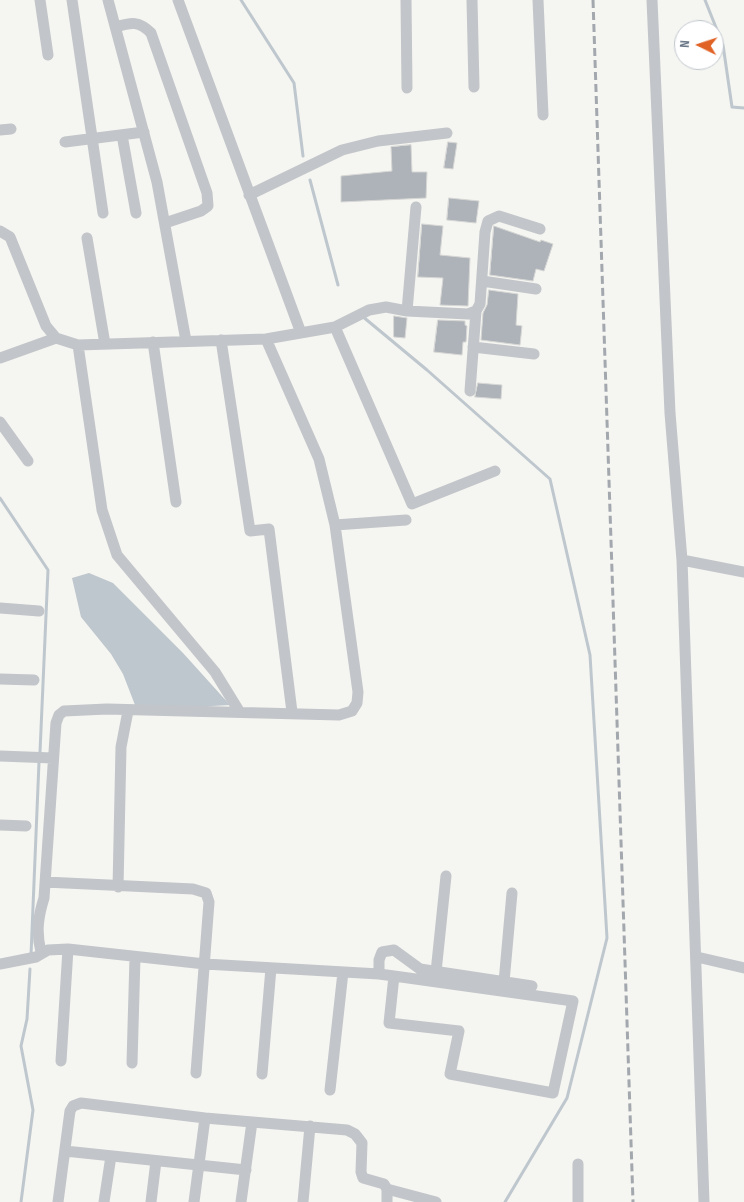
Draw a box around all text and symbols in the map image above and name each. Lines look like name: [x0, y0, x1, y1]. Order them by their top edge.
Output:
north arrow: [674, 20, 724, 70]
text: N: [676, 40, 693, 48]

